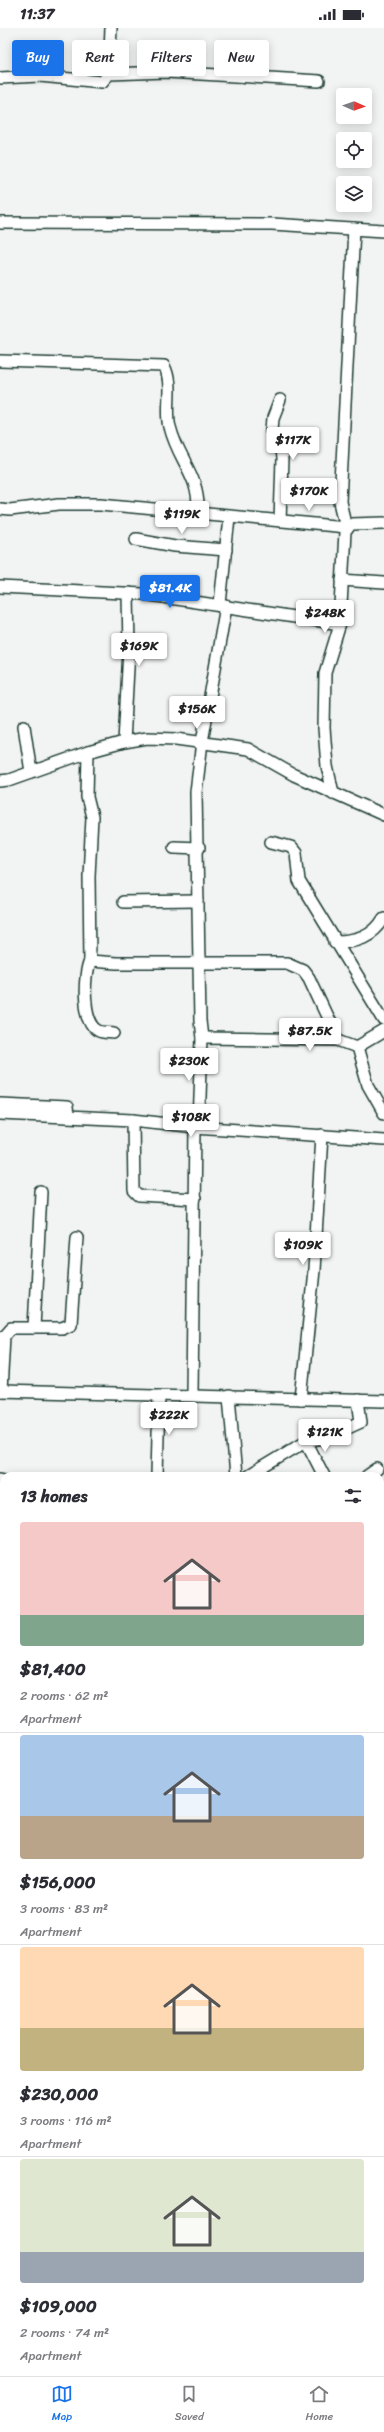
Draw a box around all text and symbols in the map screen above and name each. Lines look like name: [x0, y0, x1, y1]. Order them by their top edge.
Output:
text: 11:37: [20, 1, 54, 27]
chip: Buy: [12, 40, 64, 76]
chip: Rent: [72, 40, 129, 76]
chip: Filters: [137, 40, 206, 76]
chip: New: [214, 40, 269, 76]
north arrow: [336, 88, 372, 124]
map controls: [336, 88, 372, 212]
button: locate: [336, 132, 372, 168]
button: layers: [336, 176, 372, 212]
pin: $117K: [265, 427, 321, 461]
text: $117K: [275, 428, 311, 451]
pin: $170K: [281, 478, 337, 512]
text: $170K: [290, 479, 328, 502]
pin: $119K: [154, 501, 210, 535]
text: $119K: [164, 502, 200, 525]
pin: $81.4K: [137, 575, 203, 609]
text: $81.4K: [149, 576, 191, 599]
pin: $248K: [297, 600, 353, 634]
text: $248K: [305, 601, 345, 624]
pin: $169K: [111, 633, 167, 667]
text: $169K: [120, 634, 158, 657]
pin: $156K: [169, 696, 225, 730]
text: $156K: [178, 697, 216, 720]
pin: $87.5K: [277, 1018, 343, 1052]
text: $87.5K: [288, 1019, 332, 1042]
pin: $230K: [161, 1048, 217, 1082]
text: $230K: [169, 1049, 209, 1072]
pin: $108K: [163, 1104, 219, 1138]
text: $108K: [172, 1105, 210, 1128]
pin: $109K: [275, 1232, 331, 1266]
text: $109K: [284, 1233, 322, 1256]
pin: $222K: [141, 1402, 197, 1436]
text: $222K: [149, 1403, 189, 1426]
pin: $121K: [297, 1419, 353, 1453]
text: $121K: [307, 1420, 343, 1443]
text: 13 homes: [20, 1481, 87, 1511]
icon: filters: [342, 1485, 364, 1507]
icon: home: [156, 1548, 228, 1620]
text: $81,400: [20, 1654, 86, 1684]
text: 2 rooms · 62 m²: [20, 1684, 108, 1707]
text: Apartment: [20, 1707, 81, 1730]
icon: home: [156, 1761, 228, 1833]
text: $156,000: [20, 1867, 96, 1897]
text: 3 rooms · 83 m²: [20, 1897, 108, 1920]
text: Apartment: [20, 1920, 81, 1943]
icon: home: [156, 1973, 228, 2045]
text: $230,000: [20, 2079, 98, 2109]
text: 3 rooms · 116 m²: [20, 2109, 112, 2132]
text: Apartment: [20, 2132, 81, 2155]
icon: home: [156, 2185, 228, 2257]
text: $109,000: [20, 2291, 97, 2321]
text: 2 rooms · 74 m²: [20, 2321, 109, 2344]
text: Apartment: [20, 2344, 81, 2367]
tab: Map: [51, 2383, 73, 2426]
tab: Saved: [175, 2383, 204, 2426]
tab: Home: [306, 2383, 333, 2426]

